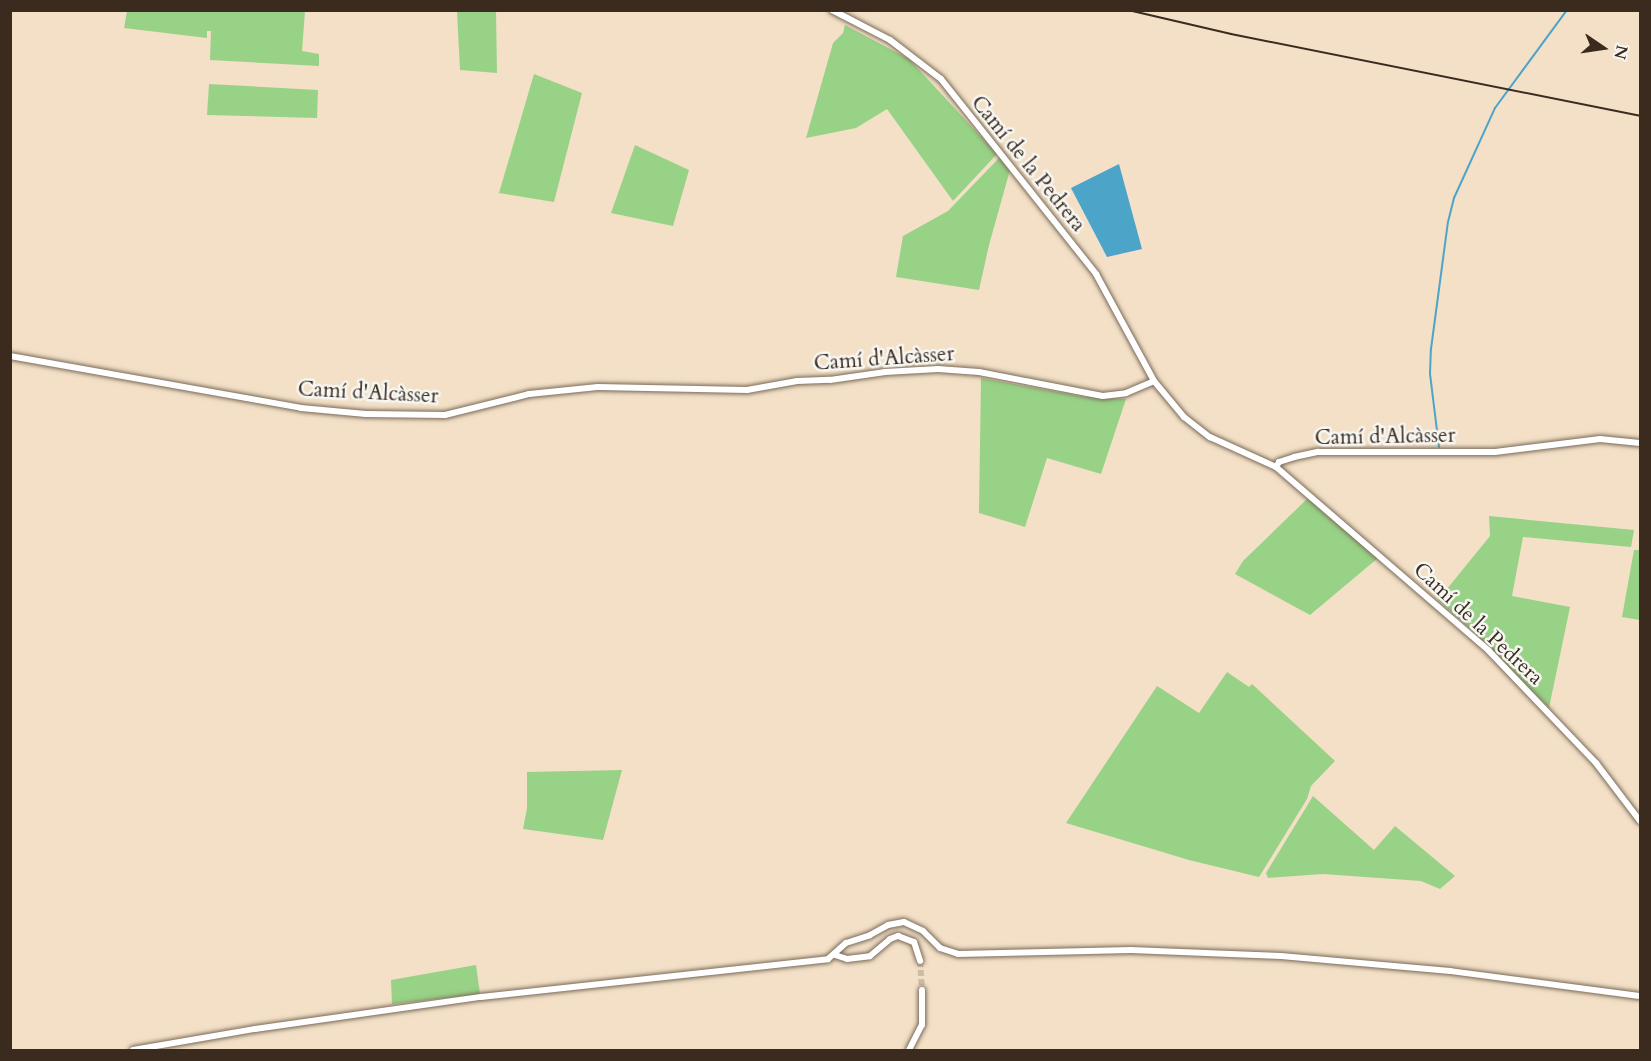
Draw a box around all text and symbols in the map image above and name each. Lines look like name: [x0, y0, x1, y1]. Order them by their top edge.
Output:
north arrow: [1573, 18, 1633, 78]
text: N: [1608, 43, 1633, 61]
street label: Camí de la Pedrera: [965, 91, 1091, 237]
street label: Camí d'Alcàsser: [813, 342, 955, 376]
street label: Camí d'Alcàsser: [297, 377, 439, 409]
street label: Camí d'Alcàsser: [1315, 423, 1455, 451]
street label: Camí de la Pedrera: [1408, 558, 1548, 690]

